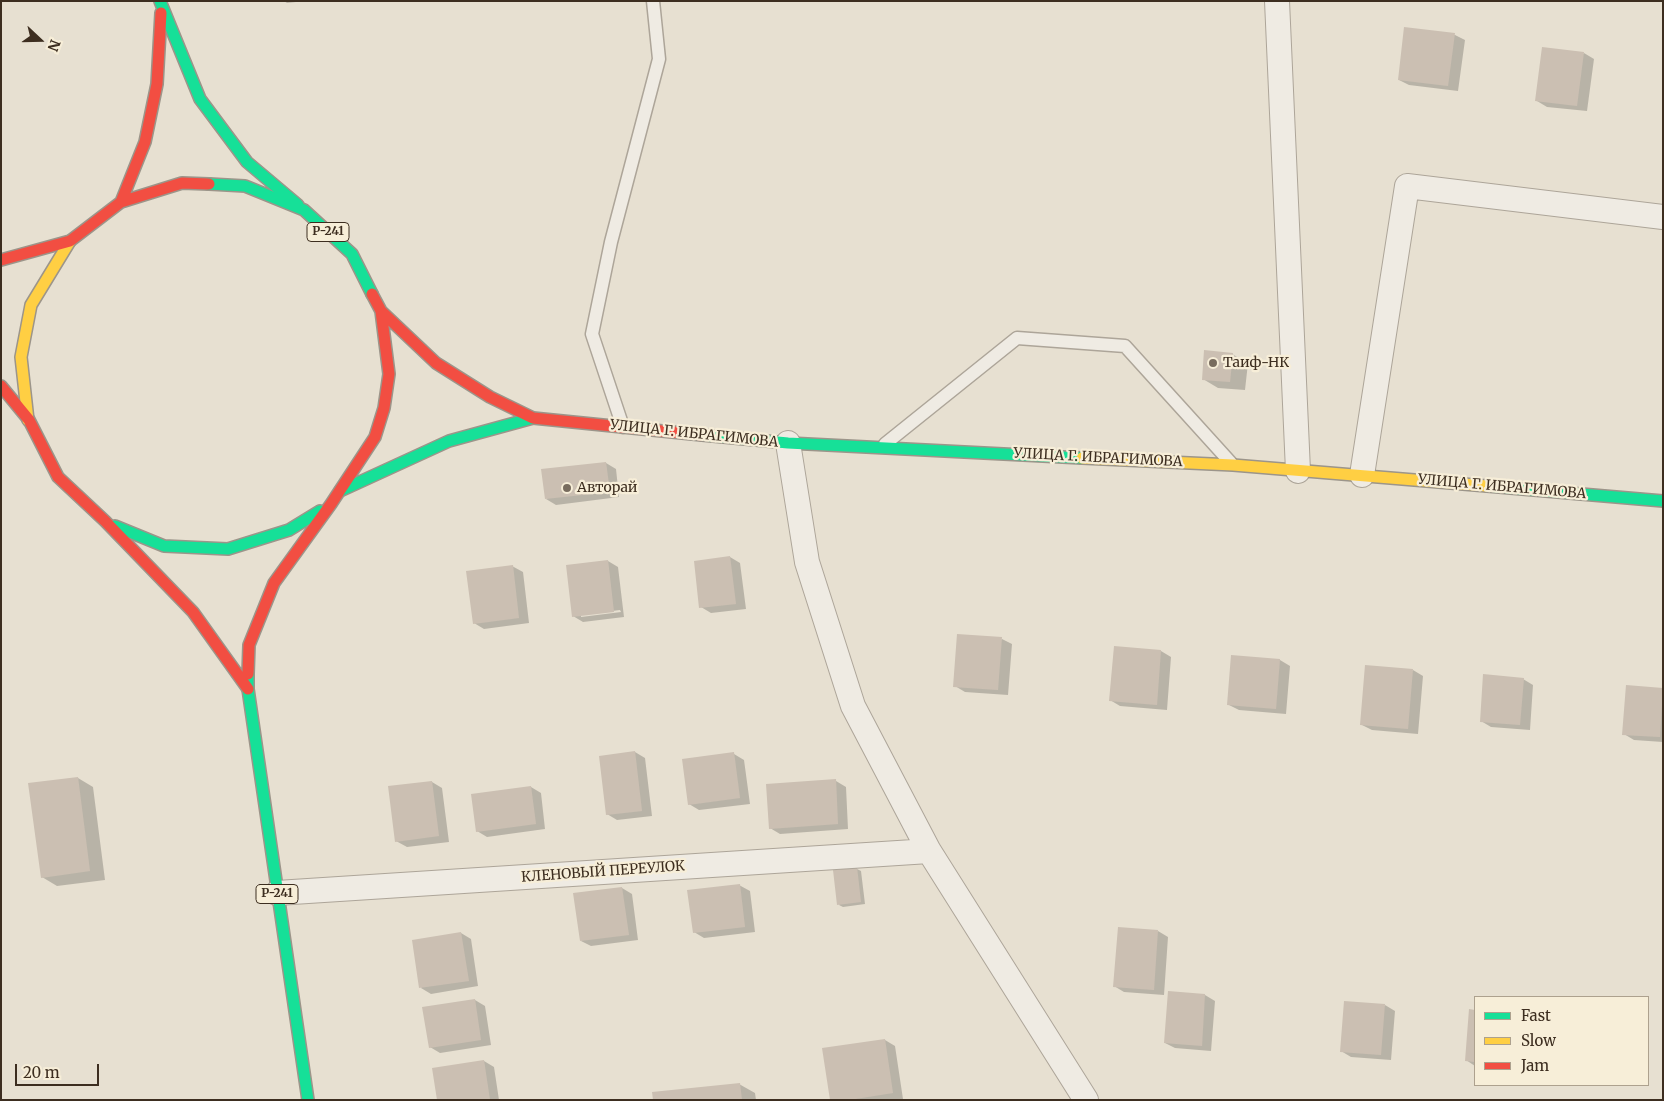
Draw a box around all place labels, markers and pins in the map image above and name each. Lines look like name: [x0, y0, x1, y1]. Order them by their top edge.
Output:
place label: Таиф-НК: [1223, 355, 1289, 371]
marker: Таиф-НК: [1207, 357, 1219, 369]
place label: Авторай: [577, 480, 638, 496]
marker: Авторай: [561, 482, 573, 494]

